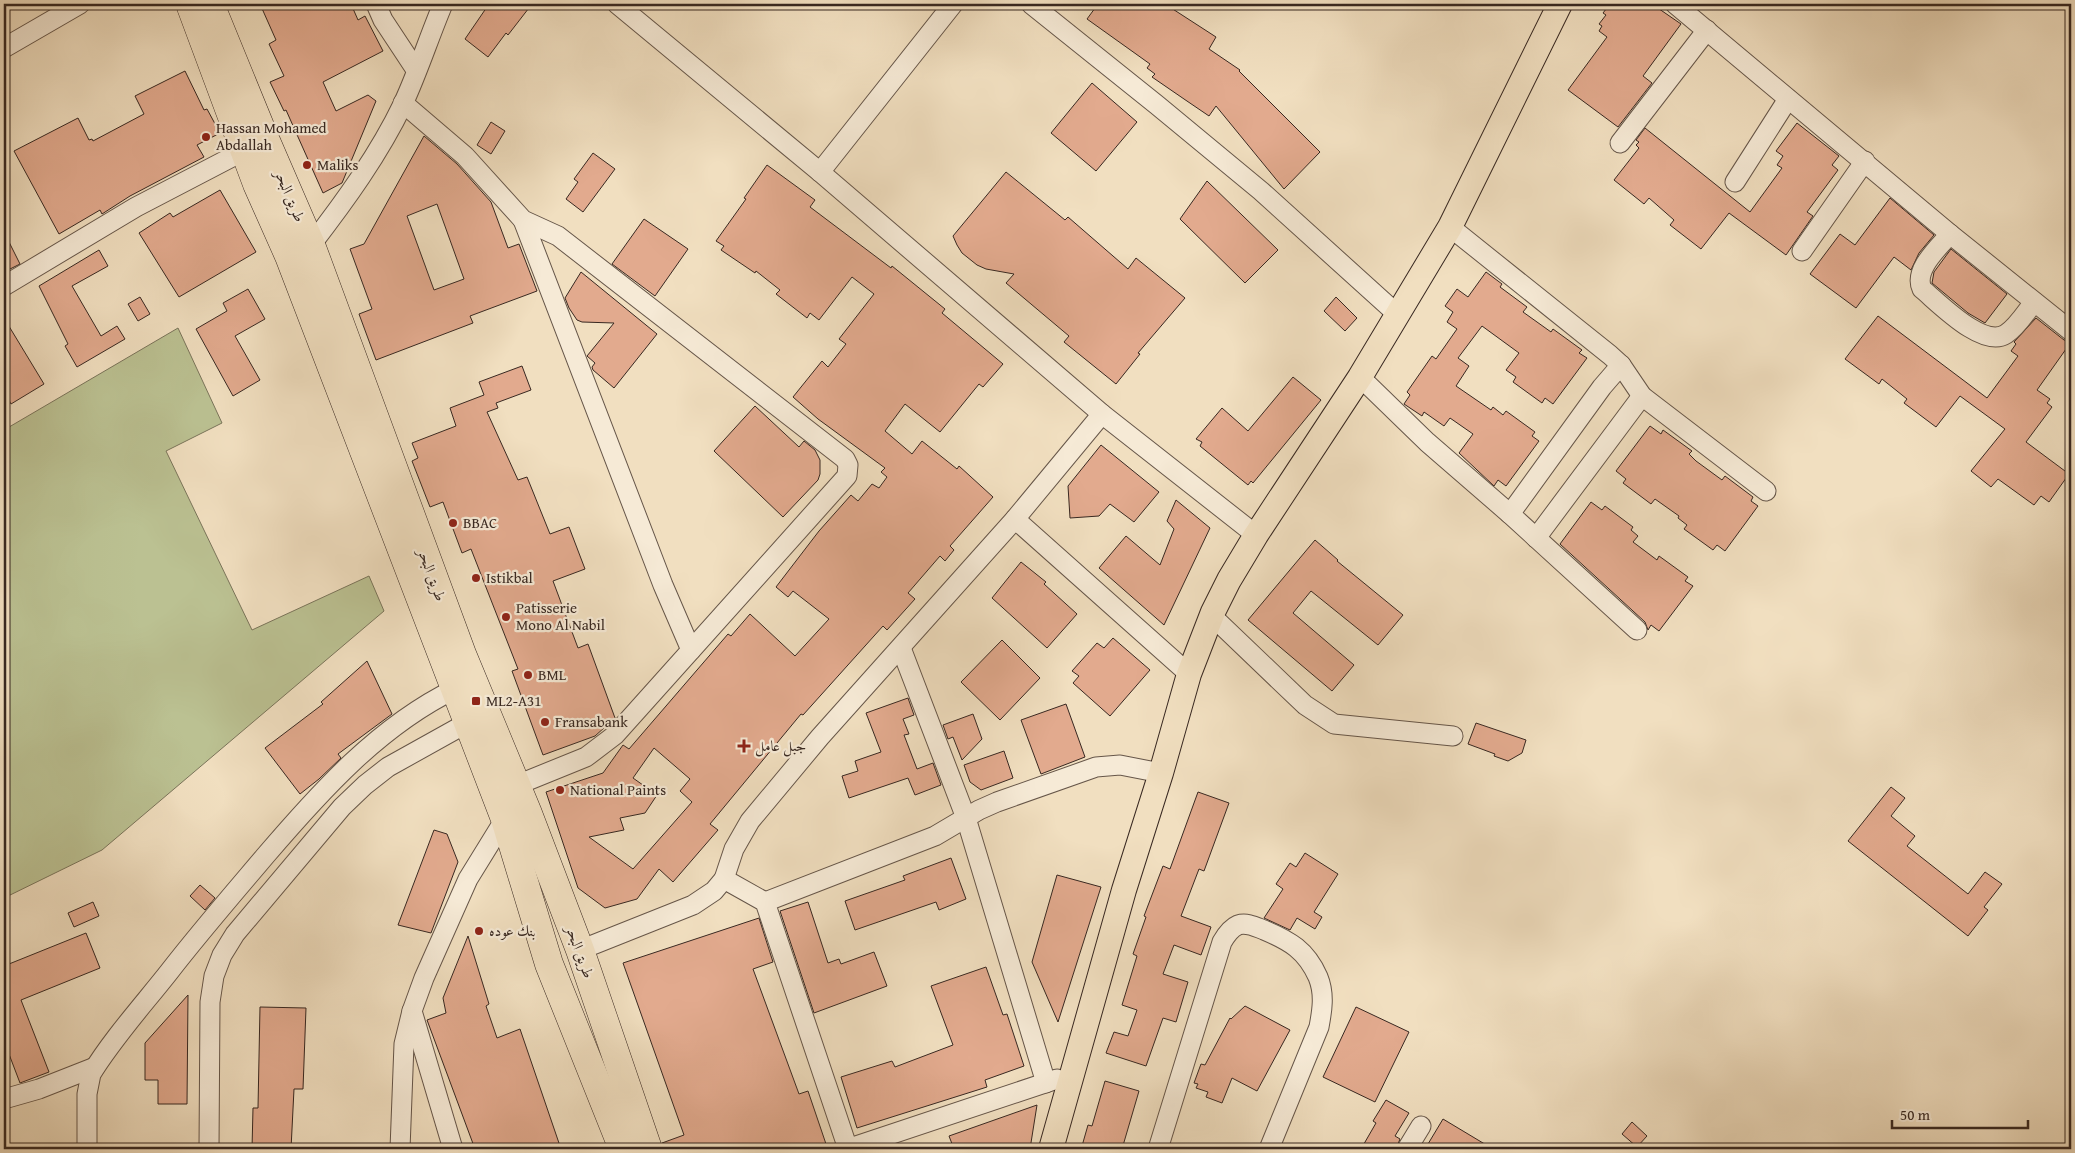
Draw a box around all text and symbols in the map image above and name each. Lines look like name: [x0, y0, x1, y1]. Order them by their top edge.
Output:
place label: Hassan Mohamed Abdallah: [216, 117, 327, 155]
marker: Hassan Mohamed Abdallah: [200, 131, 212, 143]
place label: Maliks: [317, 154, 358, 175]
marker: Maliks: [301, 159, 313, 171]
street label: طريق البحر: [269, 165, 311, 225]
place label: BBAC: [463, 512, 497, 533]
marker: BBAC: [447, 517, 459, 529]
street label: طريق البحر: [413, 544, 452, 604]
place label: Istikbal: [486, 567, 533, 588]
marker: Istikbal: [470, 572, 482, 584]
place label: Patisserie Mono Al Nabil: [516, 597, 605, 635]
marker: Patisserie Mono Al Nabil: [500, 611, 512, 623]
place label: BML: [538, 664, 567, 685]
marker: BML: [522, 669, 534, 681]
place label: ML2-A31: [486, 690, 542, 711]
marker: ML2-A31: [470, 695, 482, 707]
place label: Fransabank: [555, 711, 628, 732]
marker: Fransabank: [539, 716, 551, 728]
place label: جبل عامل: [755, 735, 806, 757]
marker: جبل عامل: [737, 739, 751, 753]
place label: National Paints: [570, 779, 666, 800]
marker: National Paints: [554, 784, 566, 796]
place label: بنك عوده: [489, 920, 535, 941]
street label: طريق البحر: [561, 921, 600, 981]
marker: بنك عوده: [473, 925, 485, 937]
scale bar: [1892, 1098, 2029, 1130]
text: 50 m: [1900, 1104, 1931, 1125]

